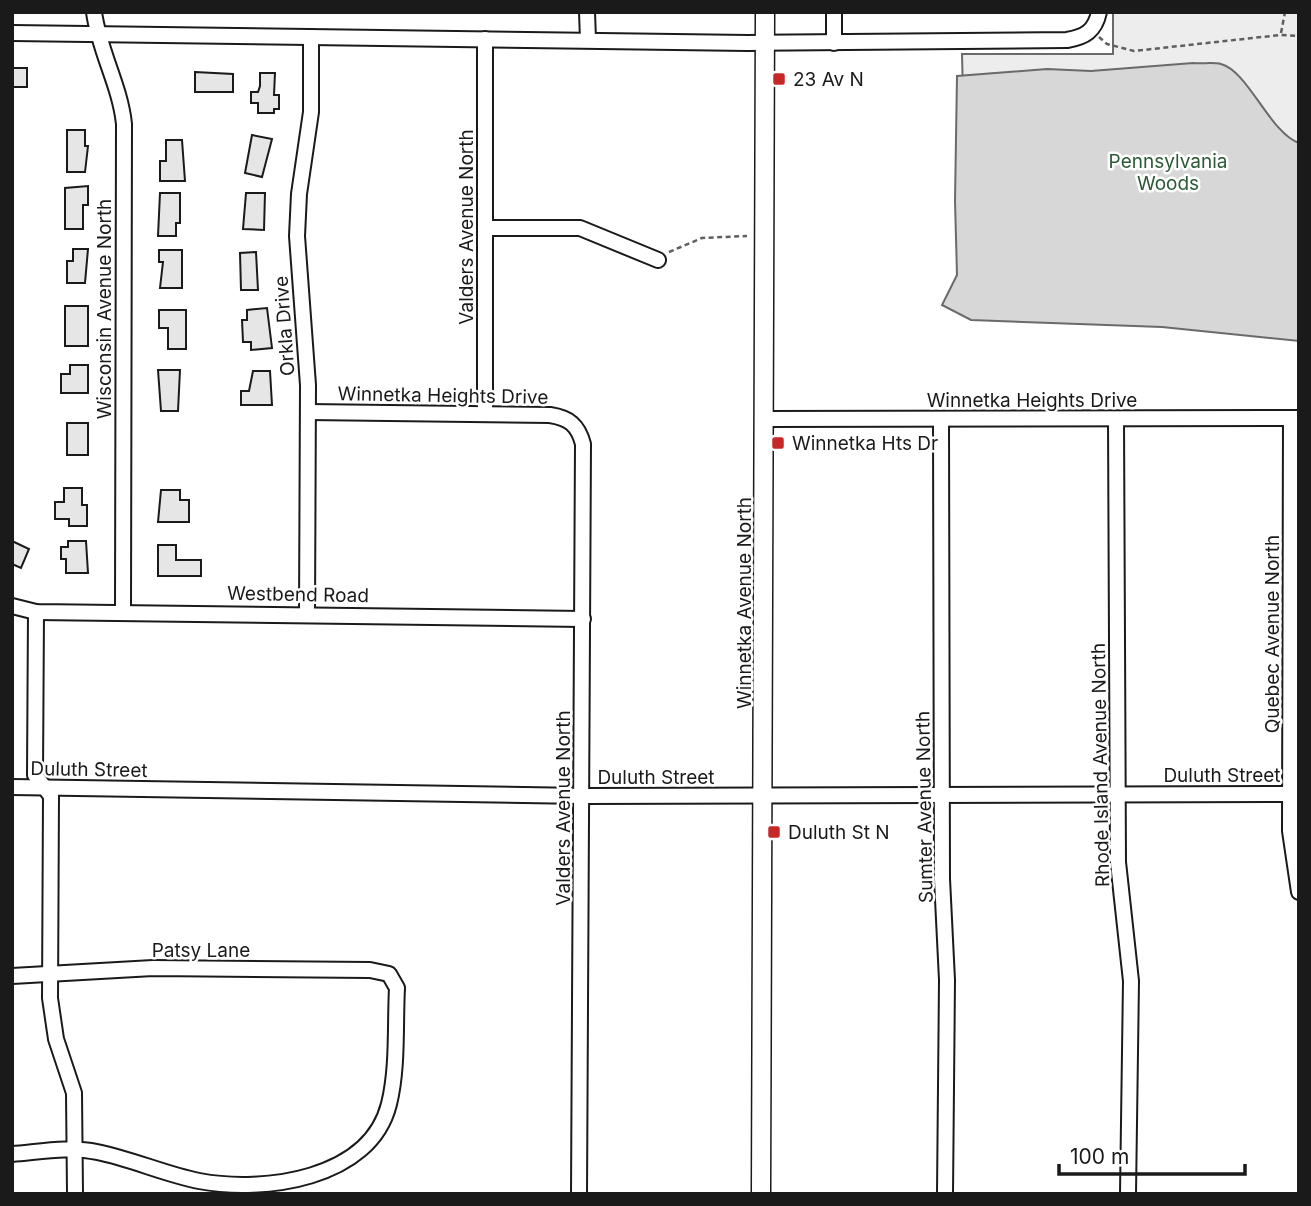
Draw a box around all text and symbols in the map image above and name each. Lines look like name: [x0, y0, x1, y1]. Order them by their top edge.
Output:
place label: 23 Av N: [793, 68, 864, 91]
marker: 23 Av N: [771, 71, 787, 87]
street label: Valders Avenue North: [455, 129, 478, 325]
park label: Pennsylvania Woods: [1109, 150, 1227, 195]
street label: Wisconsin Avenue North: [93, 199, 116, 419]
street label: Orkla Drive: [270, 275, 299, 377]
street label: Winnetka Heights Drive: [337, 382, 549, 409]
street label: Winnetka Heights Drive: [927, 389, 1137, 412]
place label: Winnetka Hts Dr: [792, 432, 938, 455]
marker: Winnetka Hts Dr: [770, 435, 786, 451]
street label: Winnetka Avenue North: [733, 497, 756, 709]
street label: Quebec Avenue North: [1261, 535, 1284, 733]
street label: Westbend Road: [227, 582, 369, 607]
street label: Rhode Island Avenue North: [1087, 643, 1114, 887]
street label: Valders Avenue North: [552, 710, 575, 906]
street label: Sumter Avenue North: [911, 711, 938, 903]
street label: Duluth Street: [30, 757, 148, 782]
street label: Duluth Street: [1163, 764, 1281, 787]
street label: Duluth Street: [597, 766, 715, 789]
place label: Duluth St N: [788, 821, 890, 844]
marker: Duluth St N: [766, 824, 782, 840]
street label: Patsy Lane: [152, 939, 250, 962]
scale bar: [1059, 1132, 1244, 1176]
text: 100 m: [1070, 1144, 1129, 1169]

